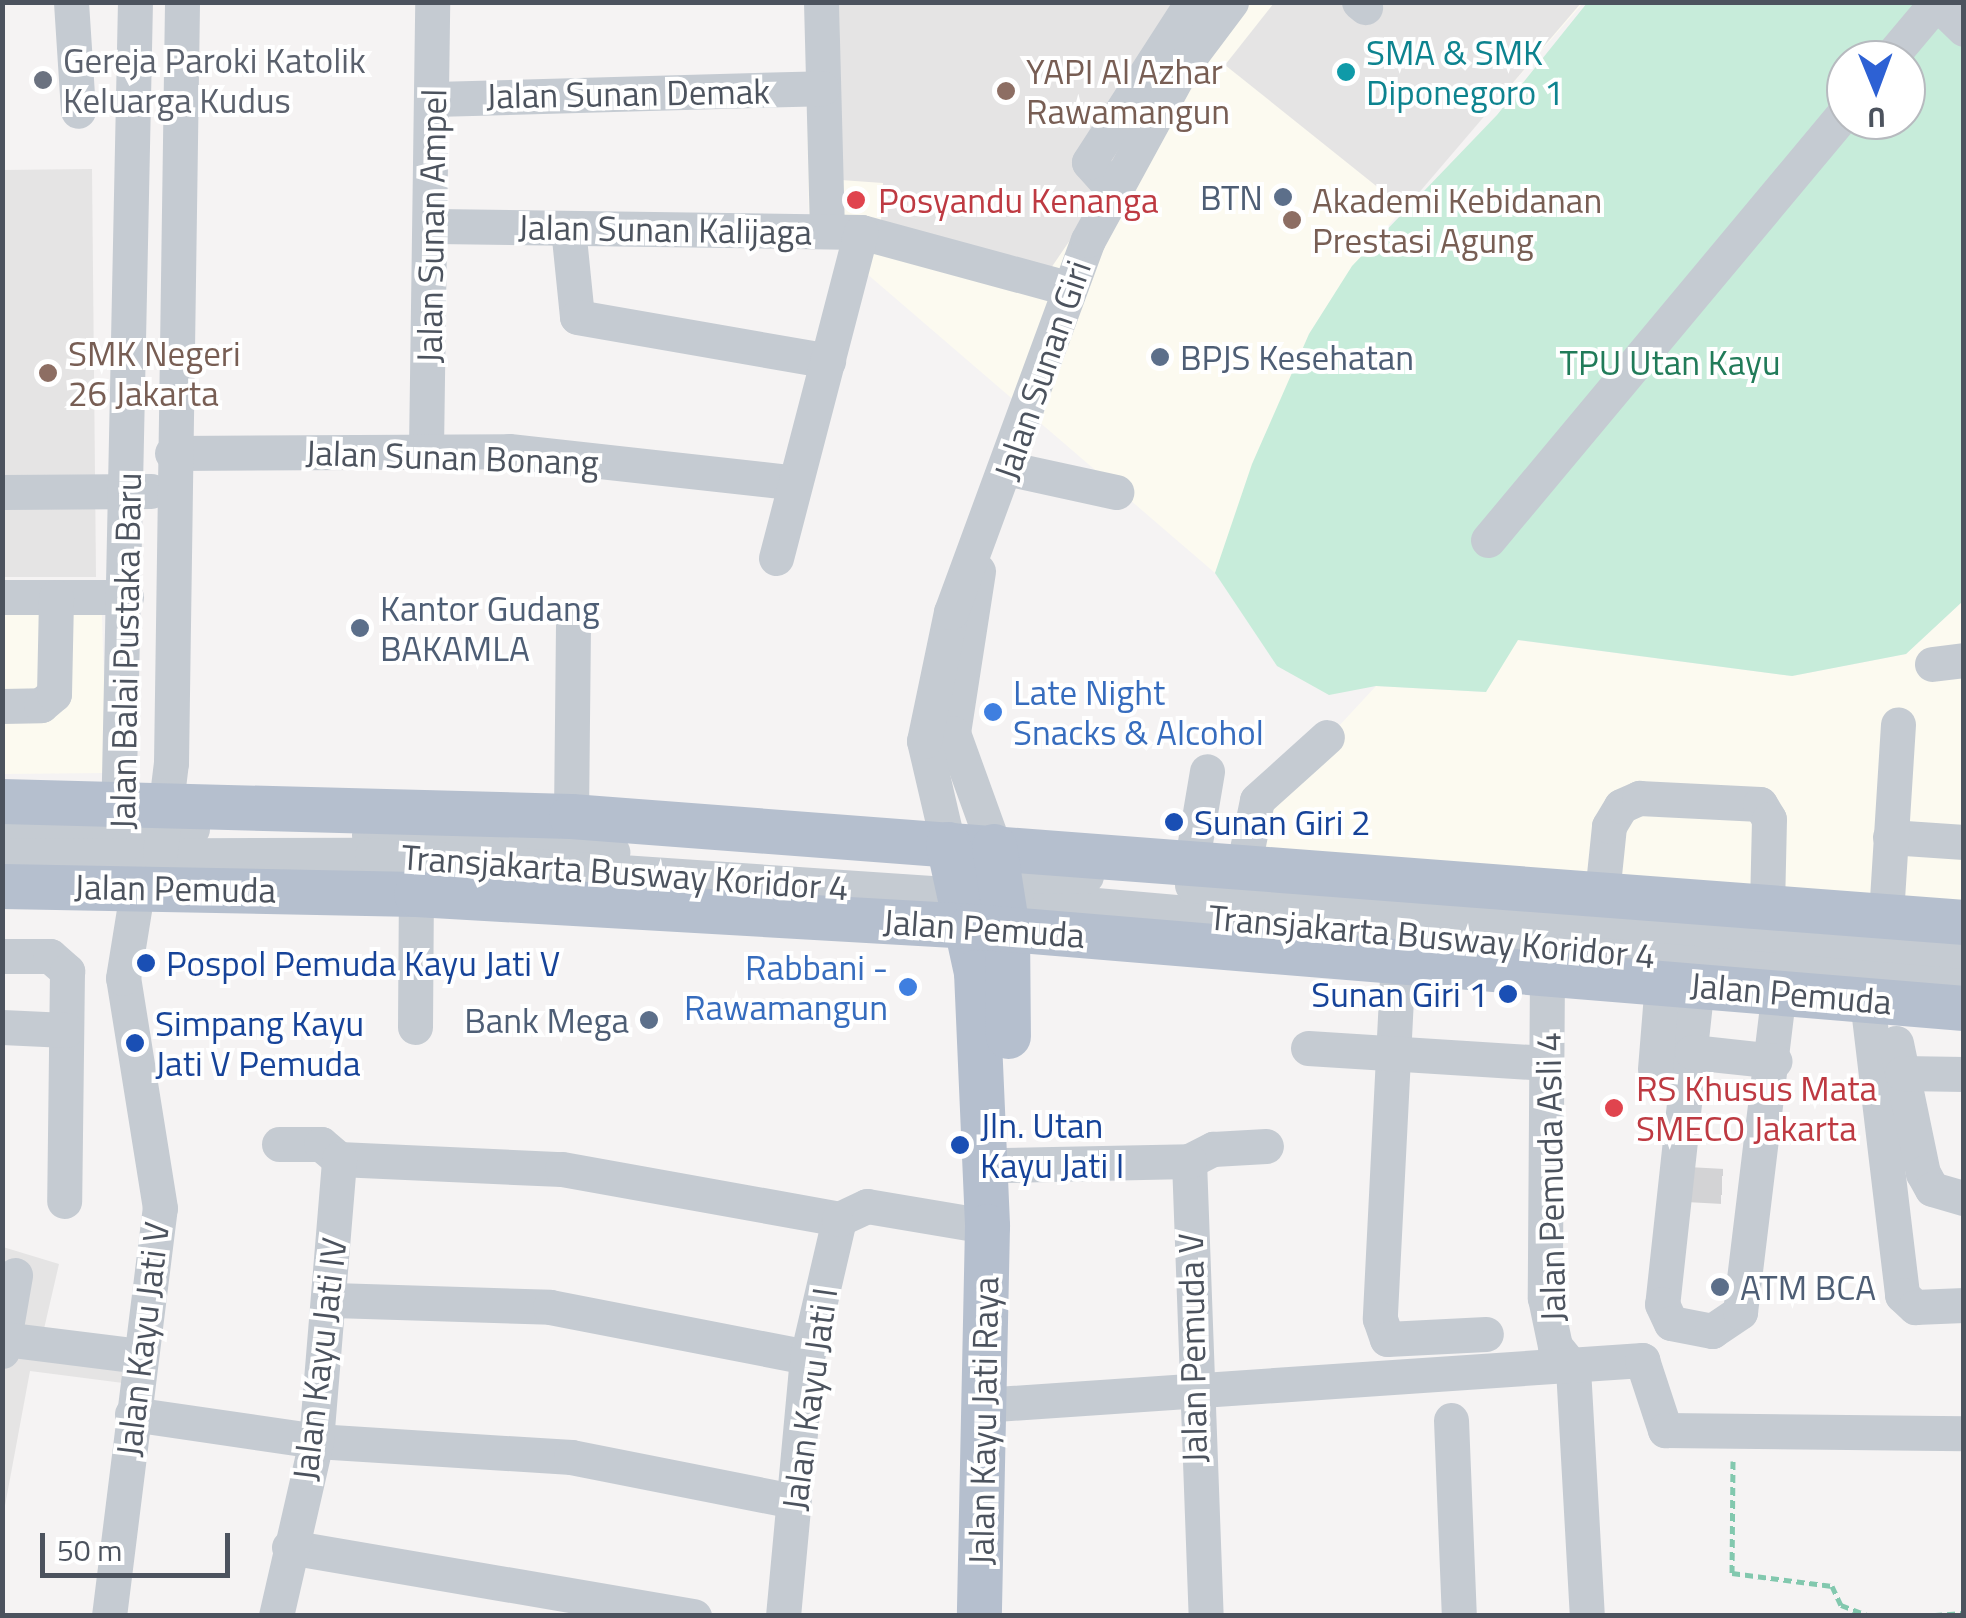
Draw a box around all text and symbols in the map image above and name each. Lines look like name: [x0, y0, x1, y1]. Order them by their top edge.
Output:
place label: SMA & SMK Diponegoro 1: [1366, 31, 1564, 113]
place label: Gereja Paroki Katolik Keluarga Kudus: [63, 39, 366, 121]
north arrow: [1826, 40, 1926, 140]
place label: YAPI Al Azhar Rawamangun: [1026, 50, 1230, 132]
marker: SMA & SMK Diponegoro 1: [1335, 61, 1357, 83]
marker: Gereja Paroki Katolik Keluarga Kudus: [32, 69, 54, 91]
street label: Jalan Sunan Demak: [486, 70, 770, 116]
marker: YAPI Al Azhar Rawamangun: [995, 80, 1017, 102]
street label: Jalan Sunan Ampel: [408, 88, 454, 364]
text: U: [1867, 97, 1886, 140]
place label: BTN: [1200, 176, 1263, 218]
place label: Posyandu Kenanga: [878, 179, 1159, 221]
place label: Akademi Kebidanan Prestasi Agung: [1312, 179, 1602, 261]
marker: BTN: [1272, 186, 1294, 208]
marker: Posyandu Kenanga: [843, 187, 869, 213]
street label: Jalan Sunan Kalijaga: [518, 205, 812, 253]
marker: Akademi Kebidanan Prestasi Agung: [1281, 209, 1303, 231]
street label: Jalan Sunan Giri: [985, 255, 1099, 485]
place label: SMK Negeri 26 Jakarta: [68, 332, 241, 414]
place label: BPJS Kesehatan: [1180, 336, 1414, 378]
park label: TPU Utan Kayu: [1559, 341, 1781, 383]
marker: BPJS Kesehatan: [1149, 346, 1171, 368]
marker: SMK Negeri 26 Jakarta: [37, 362, 59, 384]
street label: Jalan Sunan Bonang: [305, 431, 599, 483]
street label: Jalan Balai Pustaka Baru: [101, 472, 149, 830]
place label: Kantor Gudang BAKAMLA: [380, 587, 600, 669]
marker: Kantor Gudang BAKAMLA: [349, 617, 371, 639]
place label: Late Night Snacks & Alcohol: [1013, 671, 1264, 753]
marker: Late Night Snacks & Alcohol: [982, 701, 1004, 723]
place label: Sunan Giri 2: [1194, 801, 1371, 843]
marker: Sunan Giri 2: [1163, 811, 1185, 833]
street label: Transjakarta Busway Koridor 4: [400, 835, 850, 909]
street label: Jalan Pemuda: [74, 865, 276, 911]
street label: Transjakarta Busway Koridor 4: [1207, 896, 1657, 976]
street label: Jalan Pemuda: [882, 900, 1086, 956]
place label: Pospol Pemuda Kayu Jati V: [166, 942, 560, 984]
place label: Rabbani - Rawamangun: [684, 946, 888, 1028]
marker: Pospol Pemuda Kayu Jati V: [135, 952, 157, 974]
street label: Jalan Pemuda: [1689, 963, 1893, 1023]
place label: Sunan Giri 1: [1311, 973, 1488, 1015]
marker: Rabbani - Rawamangun: [897, 976, 919, 998]
marker: Sunan Giri 1: [1497, 983, 1519, 1005]
place label: Bank Mega: [464, 999, 629, 1041]
place label: Simpang Kayu Jati V Pemuda: [155, 1002, 364, 1084]
marker: Bank Mega: [638, 1009, 660, 1031]
marker: Simpang Kayu Jati V Pemuda: [124, 1032, 146, 1054]
street label: Jalan Pemuda Asli 4: [1526, 1032, 1574, 1322]
place label: RS Khusus Mata SMECO Jakarta: [1636, 1067, 1877, 1149]
marker: RS Khusus Mata SMECO Jakarta: [1601, 1095, 1627, 1121]
place label: Jln. Utan Kayu Jati I: [980, 1104, 1124, 1186]
marker: Jln. Utan Kayu Jati I: [949, 1134, 971, 1156]
street label: Jalan Kayu Jati V: [107, 1219, 177, 1459]
street label: Jalan Pemuda V: [1169, 1233, 1215, 1463]
street label: Jalan Kayu Jati IV: [283, 1235, 355, 1483]
place label: ATM BCA: [1740, 1266, 1876, 1308]
street label: Jalan Kayu Jati Raya: [959, 1276, 1007, 1566]
marker: ATM BCA: [1709, 1276, 1731, 1298]
street label: Jalan Kayu Jati I: [773, 1285, 845, 1513]
scale bar: [45, 1513, 235, 1575]
text: 50 m: [57, 1527, 122, 1573]

